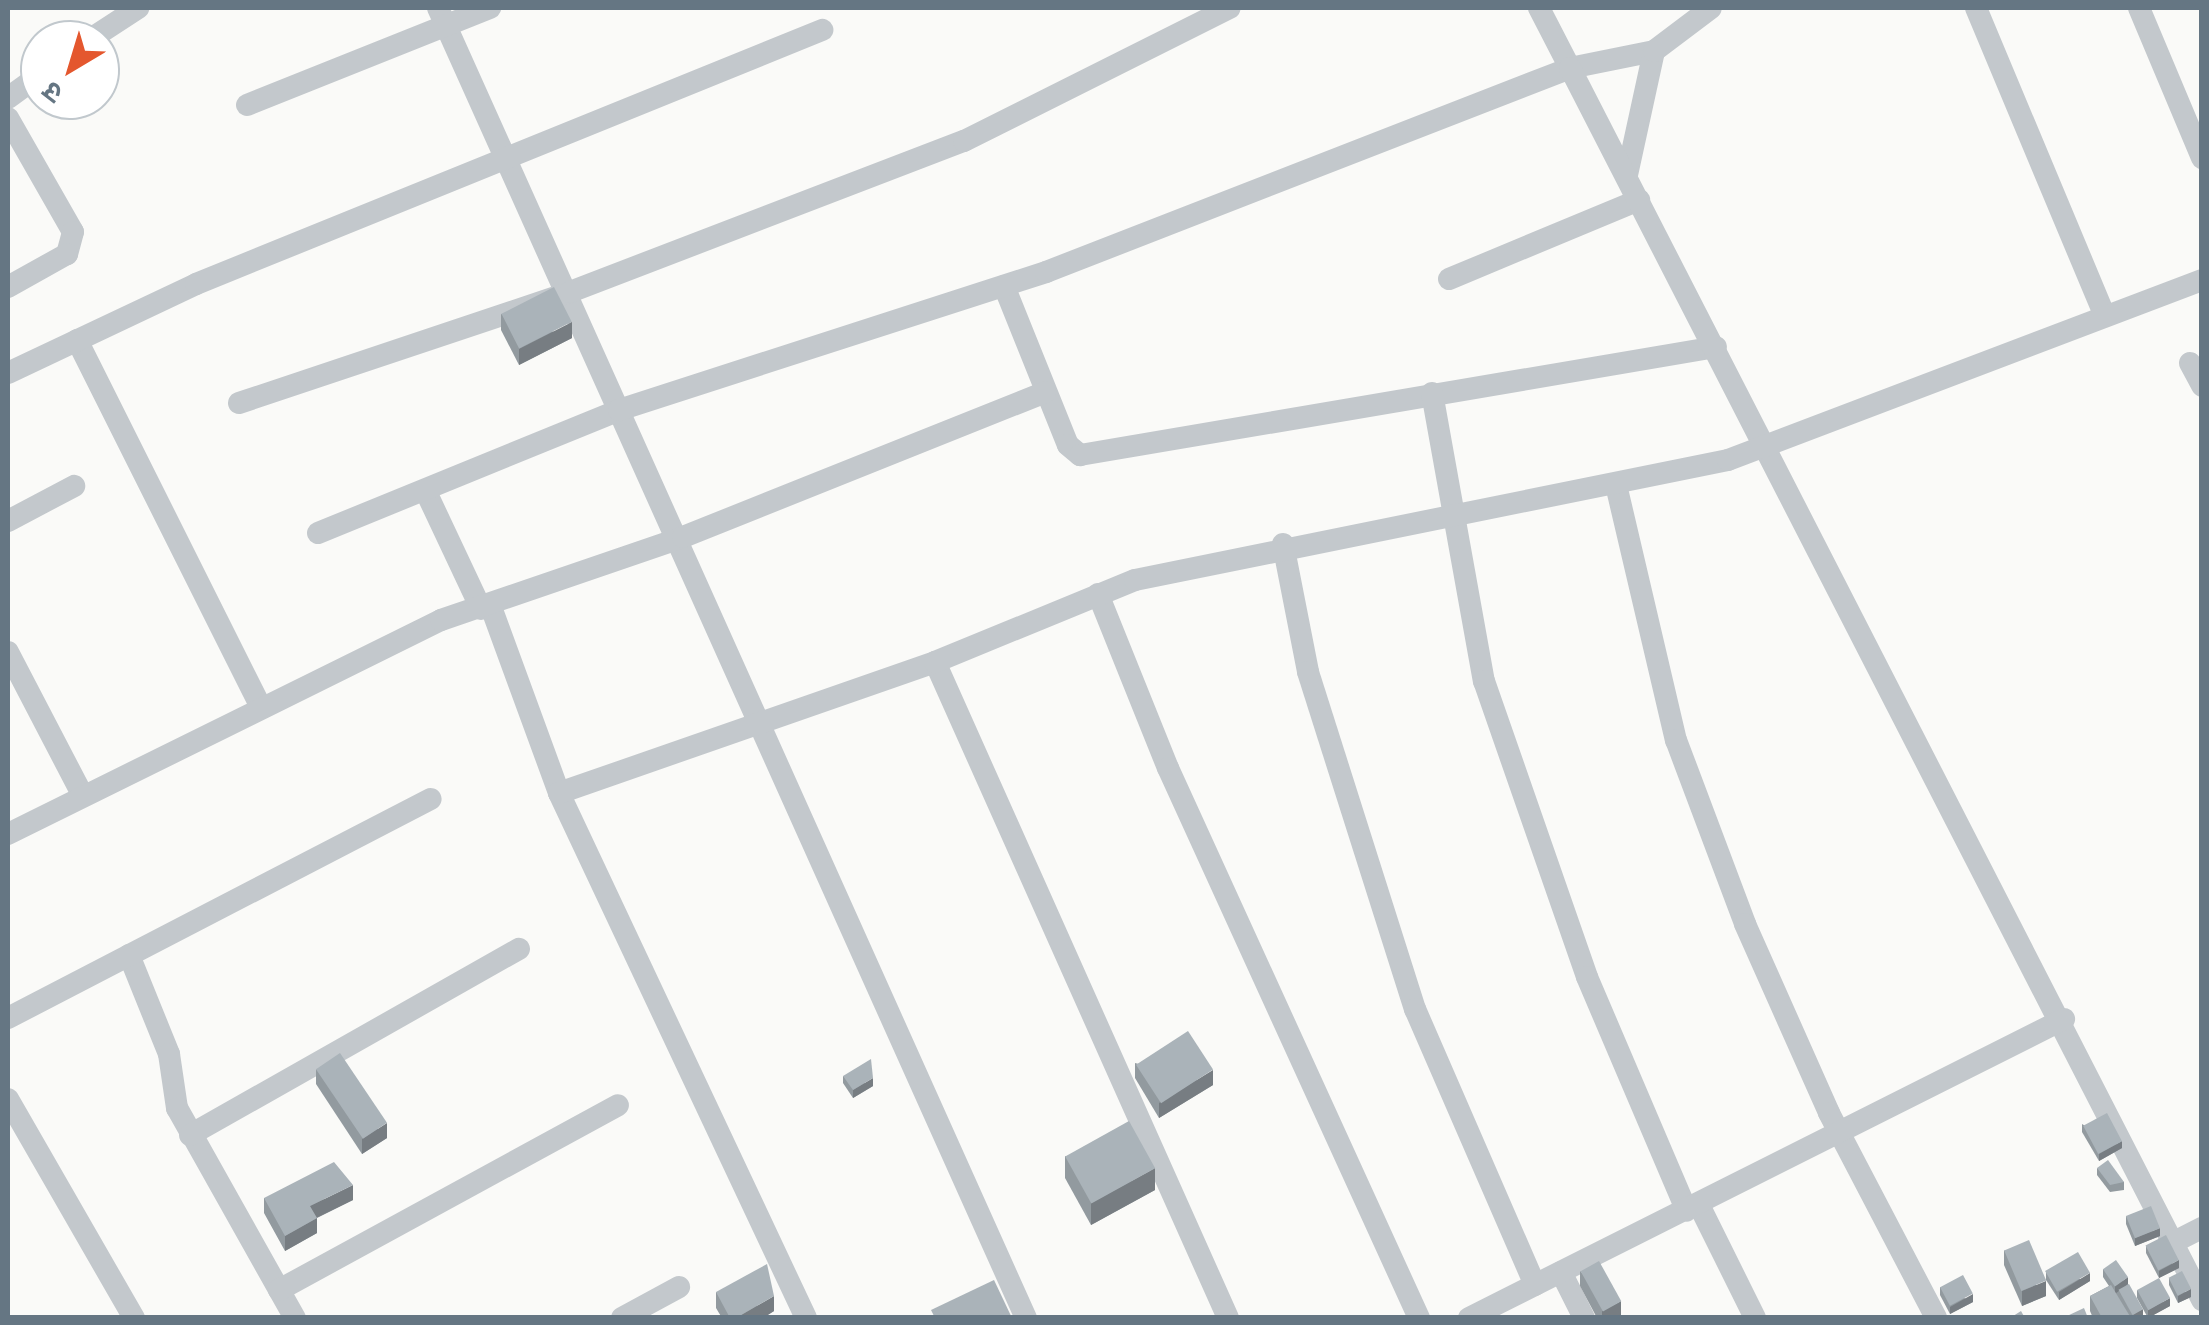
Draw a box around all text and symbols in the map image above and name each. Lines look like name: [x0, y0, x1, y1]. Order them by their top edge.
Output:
north arrow: [20, 20, 120, 120]
text: उ: [36, 74, 70, 111]

